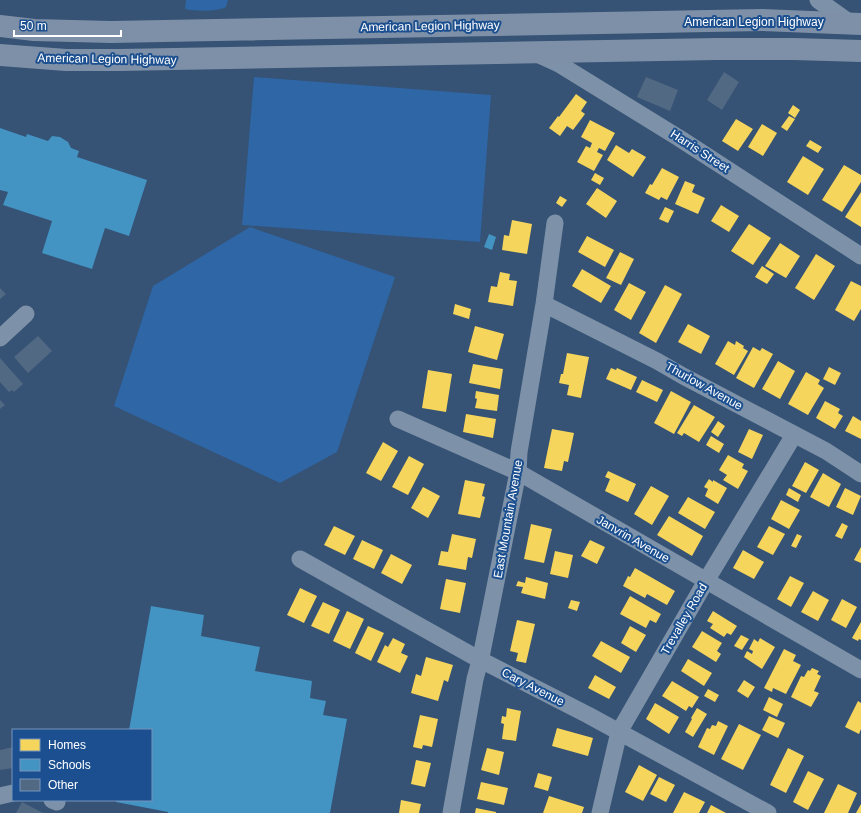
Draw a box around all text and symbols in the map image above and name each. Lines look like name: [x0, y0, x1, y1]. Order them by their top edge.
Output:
scale bar: [14, 12, 121, 38]
street label: American Legion Highway: [684, 15, 824, 29]
street label: American Legion Highway: [360, 18, 500, 34]
text: 50 m: [20, 19, 47, 33]
street label: American Legion Highway: [37, 51, 177, 67]
street label: Harris Street: [668, 127, 733, 176]
street label: Thurlow Avenue: [663, 359, 745, 413]
street label: East Mountain Avenue: [491, 458, 525, 579]
street label: Janvrin Avenue: [594, 512, 672, 566]
street label: Trevalley Road: [658, 581, 710, 657]
street label: Cary Avenue: [499, 665, 567, 709]
legend: [12, 729, 152, 801]
text: Homes: [48, 738, 86, 752]
text: Schools: [48, 758, 91, 772]
text: Other: [48, 778, 78, 792]

